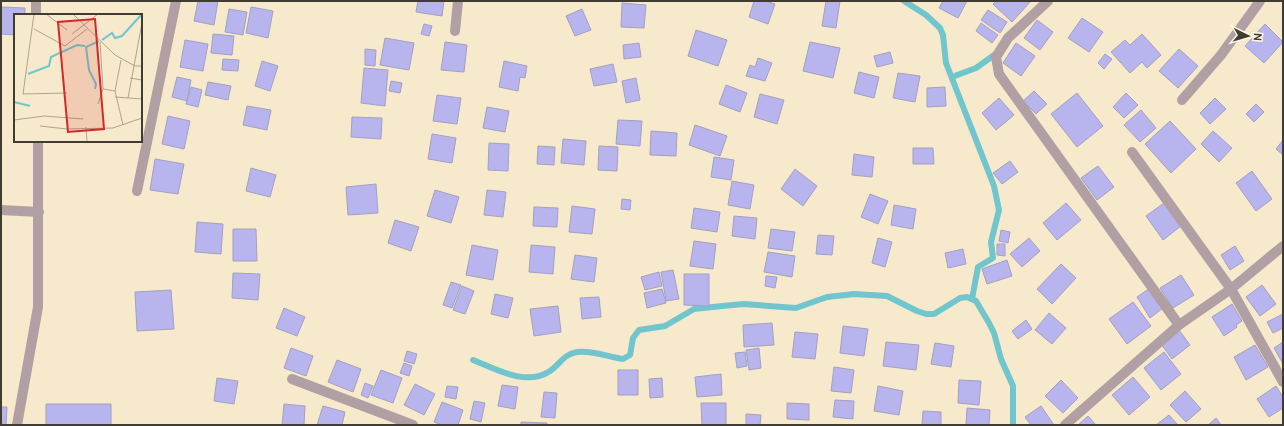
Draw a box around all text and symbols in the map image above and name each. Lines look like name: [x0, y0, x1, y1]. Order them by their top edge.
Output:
inset map: [14, 14, 142, 142]
north arrow: [1228, 16, 1268, 56]
text: N: [1251, 32, 1265, 41]

